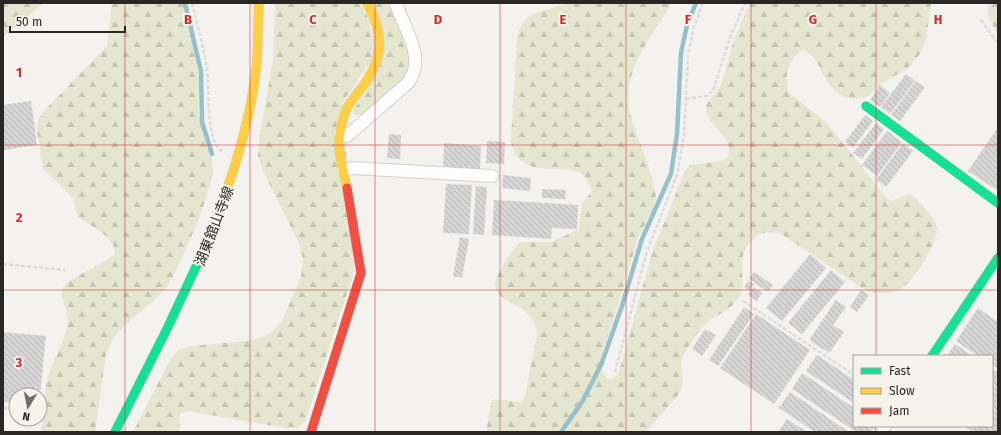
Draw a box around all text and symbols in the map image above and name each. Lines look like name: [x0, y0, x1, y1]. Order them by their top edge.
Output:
scale bar: [10, 8, 125, 34]
text: B: [184, 12, 192, 27]
text: C: [309, 12, 317, 27]
text: D: [434, 12, 443, 27]
text: E: [560, 12, 567, 27]
text: F: [685, 12, 692, 27]
text: G: [809, 12, 817, 27]
text: H: [934, 12, 942, 27]
text: 50 m: [16, 15, 42, 29]
text: 1: [16, 65, 22, 80]
street label: 湖東舘山寺線: [191, 184, 237, 268]
text: 2: [16, 210, 23, 225]
text: 3: [15, 355, 23, 370]
legend: [853, 355, 993, 427]
text: Fast: [889, 364, 911, 378]
text: Slow: [889, 384, 915, 398]
north arrow: [8, 387, 48, 427]
text: Jam: [889, 404, 909, 418]
text: N: [22, 409, 31, 423]

